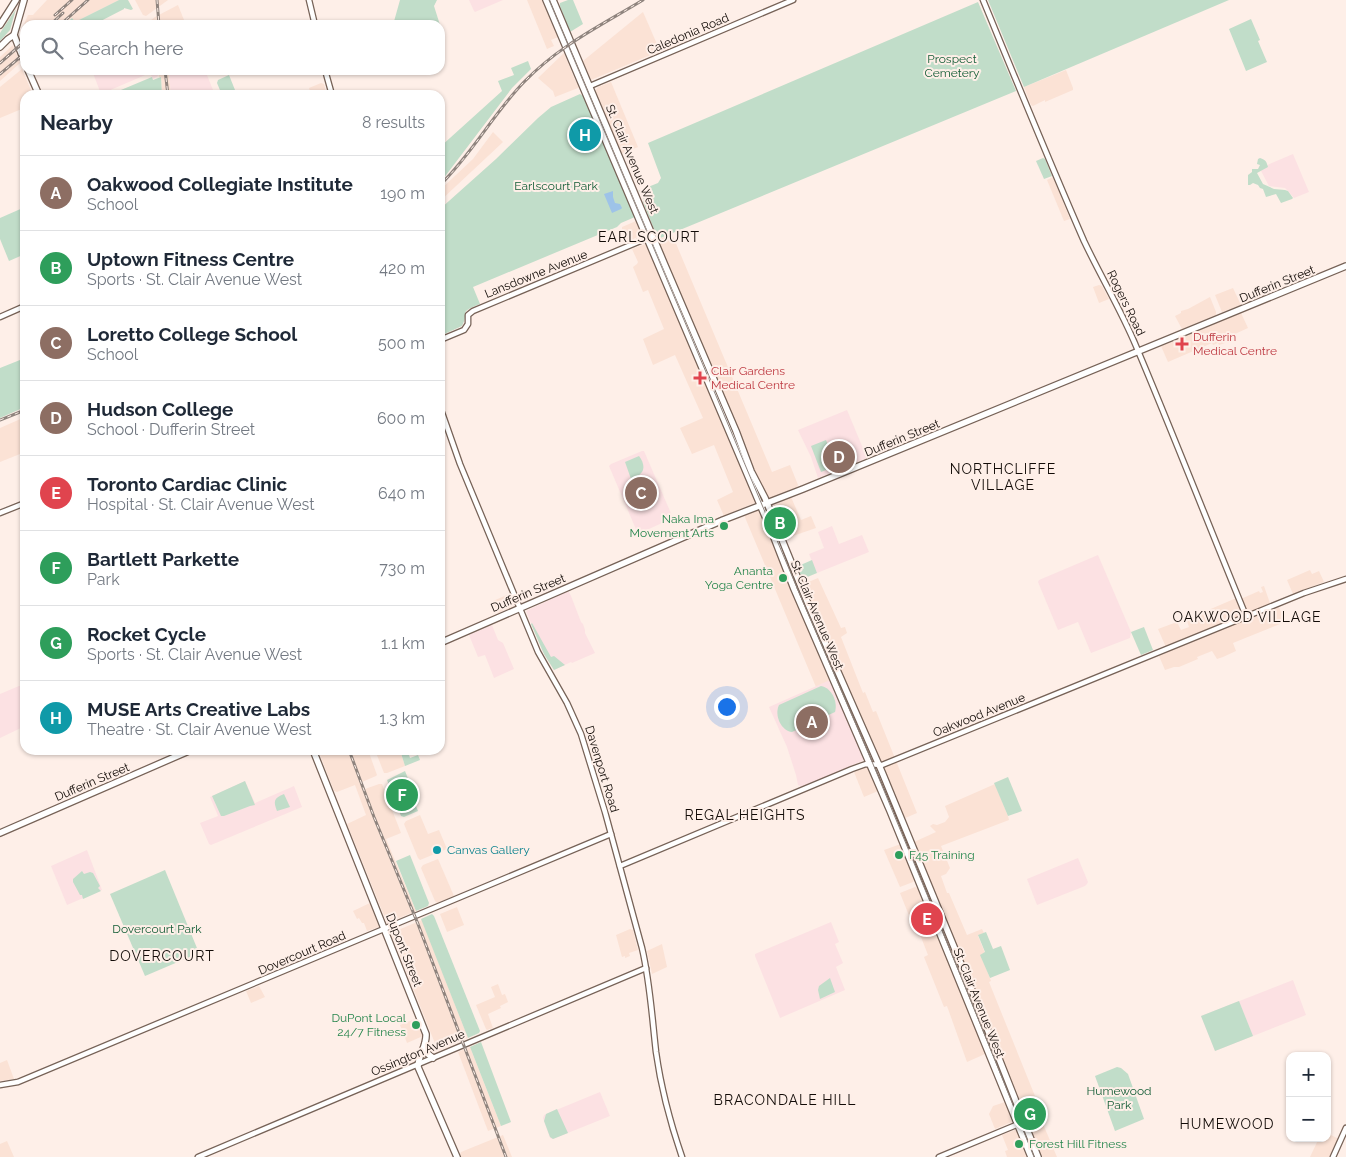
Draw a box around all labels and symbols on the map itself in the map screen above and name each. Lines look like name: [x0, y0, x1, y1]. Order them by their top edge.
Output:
street label: Caledonia Road: [645, 10, 731, 58]
park label: Prospect Cemetery: [925, 52, 980, 80]
street label: St. Clair Avenue West: [603, 102, 661, 216]
pin: H: [569, 116, 601, 154]
park label: Earlscourt Park: [514, 179, 598, 193]
district label: EARLSCOURT: [598, 229, 700, 245]
street label: Lansdowne Avenue: [483, 247, 589, 301]
street label: Dufferin Street: [1237, 263, 1317, 305]
street label: Rogers Road: [1104, 268, 1148, 338]
place label: Dufferin Medical Centre: [1193, 330, 1277, 358]
marker: Dufferin Medical Centre: [1175, 337, 1189, 351]
place label: Clair Gardens Medical Centre: [711, 364, 795, 392]
marker: Clair Gardens Medical Centre: [693, 371, 707, 385]
street label: Dufferin Street: [862, 417, 942, 459]
pin: D: [823, 438, 855, 476]
district label: NORTHCLIFFE VILLAGE: [950, 461, 1056, 493]
pin: C: [625, 474, 657, 512]
pin: B: [764, 504, 796, 542]
place label: Naka Ima Movement Arts: [630, 512, 714, 540]
marker: Naka Ima Movement Arts: [718, 520, 730, 532]
street label: St. Clair Avenue West: [788, 558, 846, 672]
place label: Ananta Yoga Centre: [705, 564, 773, 592]
street label: Dufferin Street: [489, 571, 567, 615]
marker: Ananta Yoga Centre: [777, 572, 789, 584]
district label: OAKWOOD VILLAGE: [1173, 609, 1321, 625]
street label: Oakwood Avenue: [931, 690, 1027, 740]
your location: [714, 694, 740, 720]
pin: A: [796, 703, 828, 741]
street label: Davenport Road: [582, 724, 622, 814]
street label: Dufferin Street: [53, 760, 131, 804]
pin: F: [386, 776, 418, 814]
district label: REGAL HEIGHTS: [684, 807, 806, 823]
place label: Canvas Gallery: [447, 843, 530, 857]
marker: Canvas Gallery: [431, 844, 443, 856]
place label: F45 Training: [909, 848, 975, 862]
marker: F45 Training: [893, 849, 905, 861]
pin: E: [911, 900, 943, 938]
street label: Dupont Street: [383, 911, 425, 989]
park label: Dovercourt Park: [112, 922, 202, 936]
street label: Dovercourt Road: [256, 928, 348, 978]
street label: St. Clair Avenue West: [951, 946, 1007, 1060]
district label: DOVERCOURT: [109, 948, 215, 964]
place label: DuPont Local 24/7 Fitness: [331, 1011, 407, 1039]
marker: DuPont Local 24/7 Fitness: [410, 1019, 422, 1031]
street label: Ossington Avenue: [369, 1027, 467, 1079]
park label: Humewood Park: [1086, 1084, 1152, 1112]
district label: BRACONDALE HILL: [714, 1092, 856, 1108]
pin: G: [1014, 1095, 1046, 1133]
district label: HUMEWOOD: [1179, 1116, 1275, 1132]
place label: Forest Hill Fitness: [1029, 1137, 1127, 1151]
marker: Forest Hill Fitness: [1013, 1138, 1025, 1150]

